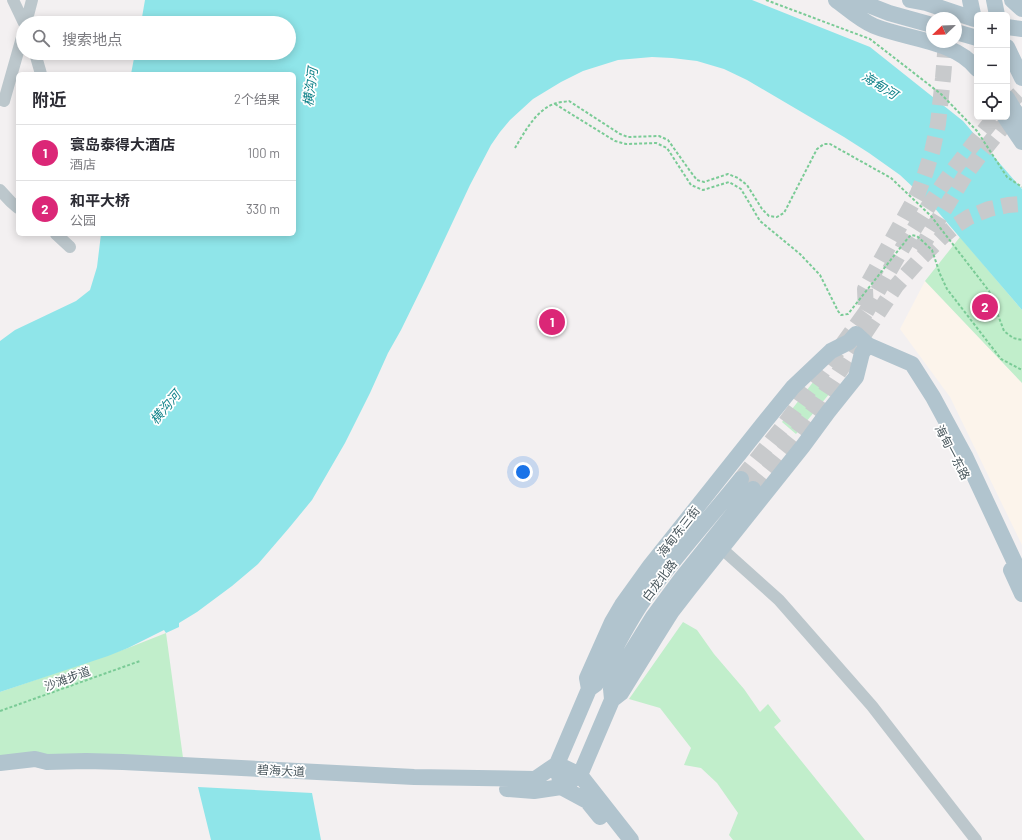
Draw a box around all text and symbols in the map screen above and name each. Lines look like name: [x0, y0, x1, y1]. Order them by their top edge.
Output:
north arrow: [926, 12, 962, 48]
map controls: [974, 12, 1010, 120]
button: +: [974, 12, 1010, 48]
search box: [16, 16, 296, 60]
icon: search: [30, 27, 52, 49]
text: 搜索地点: [62, 30, 122, 48]
button: −: [974, 48, 1010, 84]
water label: 横沟河: [299, 64, 321, 107]
water label: 海甸河: [859, 68, 903, 104]
button: locate: [974, 84, 1010, 120]
text: 附近: [32, 89, 66, 109]
text: 2个结果: [234, 91, 280, 107]
text: 寰岛泰得大酒店: [70, 135, 175, 153]
text: 1: [43, 145, 47, 161]
text: 100 m: [247, 145, 280, 161]
text: 酒店: [70, 156, 96, 172]
text: 和平大桥: [70, 191, 130, 209]
text: 2: [41, 201, 49, 217]
text: 330 m: [246, 201, 280, 217]
text: 公园: [70, 212, 96, 228]
pin: 2: [972, 292, 998, 322]
pin: 1: [539, 307, 565, 337]
water label: 横沟河: [146, 385, 186, 427]
street label: 海甸一东路: [933, 422, 973, 482]
your location: [513, 462, 533, 482]
street label: 海甸东三街: [654, 503, 702, 559]
street label: 白龙北路: [639, 557, 679, 603]
street label: 沙滩步道: [42, 663, 92, 693]
street label: 碧海大道: [257, 762, 305, 778]

